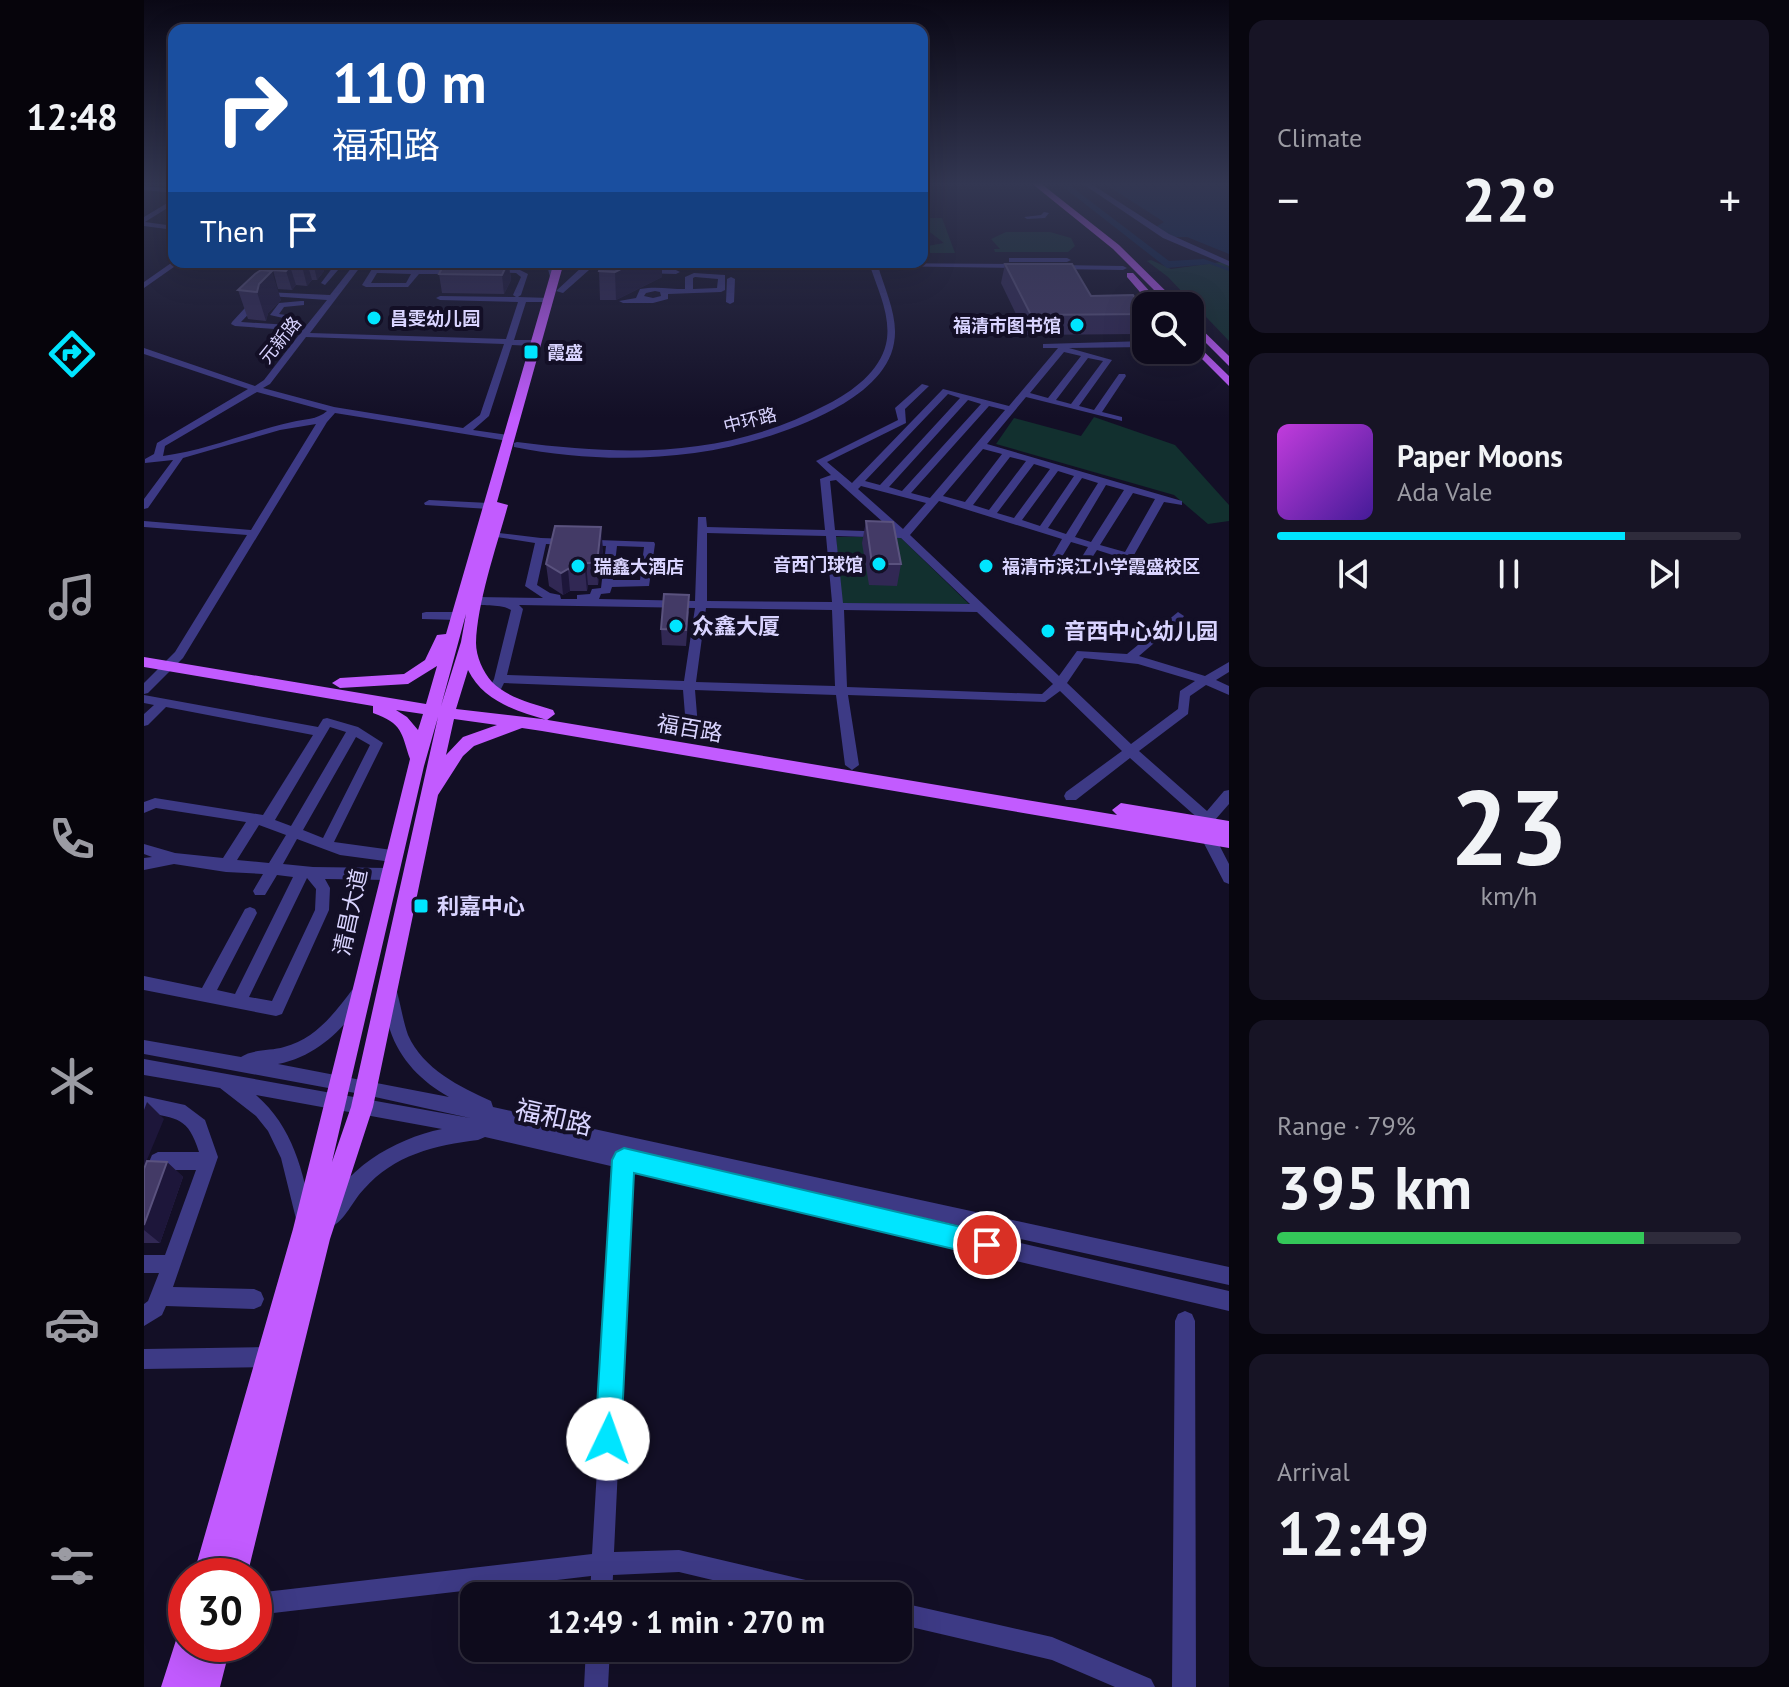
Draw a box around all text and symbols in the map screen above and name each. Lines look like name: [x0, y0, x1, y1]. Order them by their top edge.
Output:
text: 110 m: [332, 46, 487, 118]
icon: right: [200, 56, 304, 160]
text: 12:48: [26, 93, 118, 140]
text: 福和路: [332, 121, 440, 168]
text: Climate: [1277, 121, 1362, 154]
text: 22°: [1462, 160, 1556, 238]
text: −: [1277, 171, 1299, 228]
text: +: [1719, 171, 1741, 228]
icon: arrive: [281, 208, 325, 252]
text: Then: [200, 211, 265, 250]
map controls: [1132, 292, 1204, 364]
button: search: [1132, 292, 1204, 364]
place label: 昌雯幼儿园: [390, 307, 480, 330]
marker: 昌雯幼儿园: [365, 309, 383, 327]
street label: 元新路: [254, 312, 306, 368]
place label: 福清市图书馆: [953, 314, 1061, 337]
marker: 福清市图书馆: [1068, 316, 1086, 334]
icon: directions: [44, 326, 100, 382]
place label: 霞盛: [547, 341, 583, 364]
marker: 霞盛: [522, 343, 540, 361]
street label: 中环路: [721, 402, 779, 438]
text: Paper Moons: [1397, 436, 1563, 475]
text: Ada Vale: [1397, 475, 1492, 508]
icon: previous: [1332, 552, 1376, 596]
icon: pause: [1487, 552, 1531, 596]
icon: next: [1642, 552, 1686, 596]
place label: 音西门球馆: [773, 553, 863, 576]
place label: 瑞鑫大酒店: [594, 555, 684, 578]
marker: 音西门球馆: [870, 555, 888, 573]
place label: 福清市滨江小学霞盛校区: [1002, 555, 1200, 578]
marker: 瑞鑫大酒店: [569, 557, 587, 575]
marker: 福清市滨江小学霞盛校区: [977, 557, 995, 575]
icon: music: [44, 569, 100, 625]
place label: 众鑫大厦: [692, 612, 780, 640]
marker: 众鑫大厦: [667, 617, 685, 635]
place label: 音西中心幼儿园: [1064, 617, 1218, 645]
marker: 音西中心幼儿园: [1039, 622, 1057, 640]
street label: 福百路: [655, 708, 725, 748]
text: 23: [1450, 759, 1568, 894]
icon: phone: [44, 811, 100, 867]
street label: 清昌大道: [327, 866, 373, 958]
text: km/h: [1481, 879, 1538, 912]
place label: 利嘉中心: [437, 892, 525, 920]
marker: 利嘉中心: [412, 897, 430, 915]
icon: climate: [44, 1053, 100, 1109]
street label: 福和路: [512, 1092, 596, 1142]
text: Range · 79%: [1277, 1109, 1416, 1142]
text: 395 km: [1277, 1148, 1472, 1226]
pin: [953, 1211, 1021, 1279]
icon: arrive: [965, 1223, 1009, 1267]
icon: car: [44, 1296, 100, 1352]
position arrow: [566, 1397, 650, 1481]
text: Arrival: [1277, 1455, 1350, 1488]
text: 12:49: [1277, 1494, 1429, 1572]
icon: filters: [44, 1538, 100, 1594]
speed limit sign: 30: [168, 1558, 272, 1662]
text: 12:49 · 1 min · 270 m: [547, 1602, 825, 1641]

